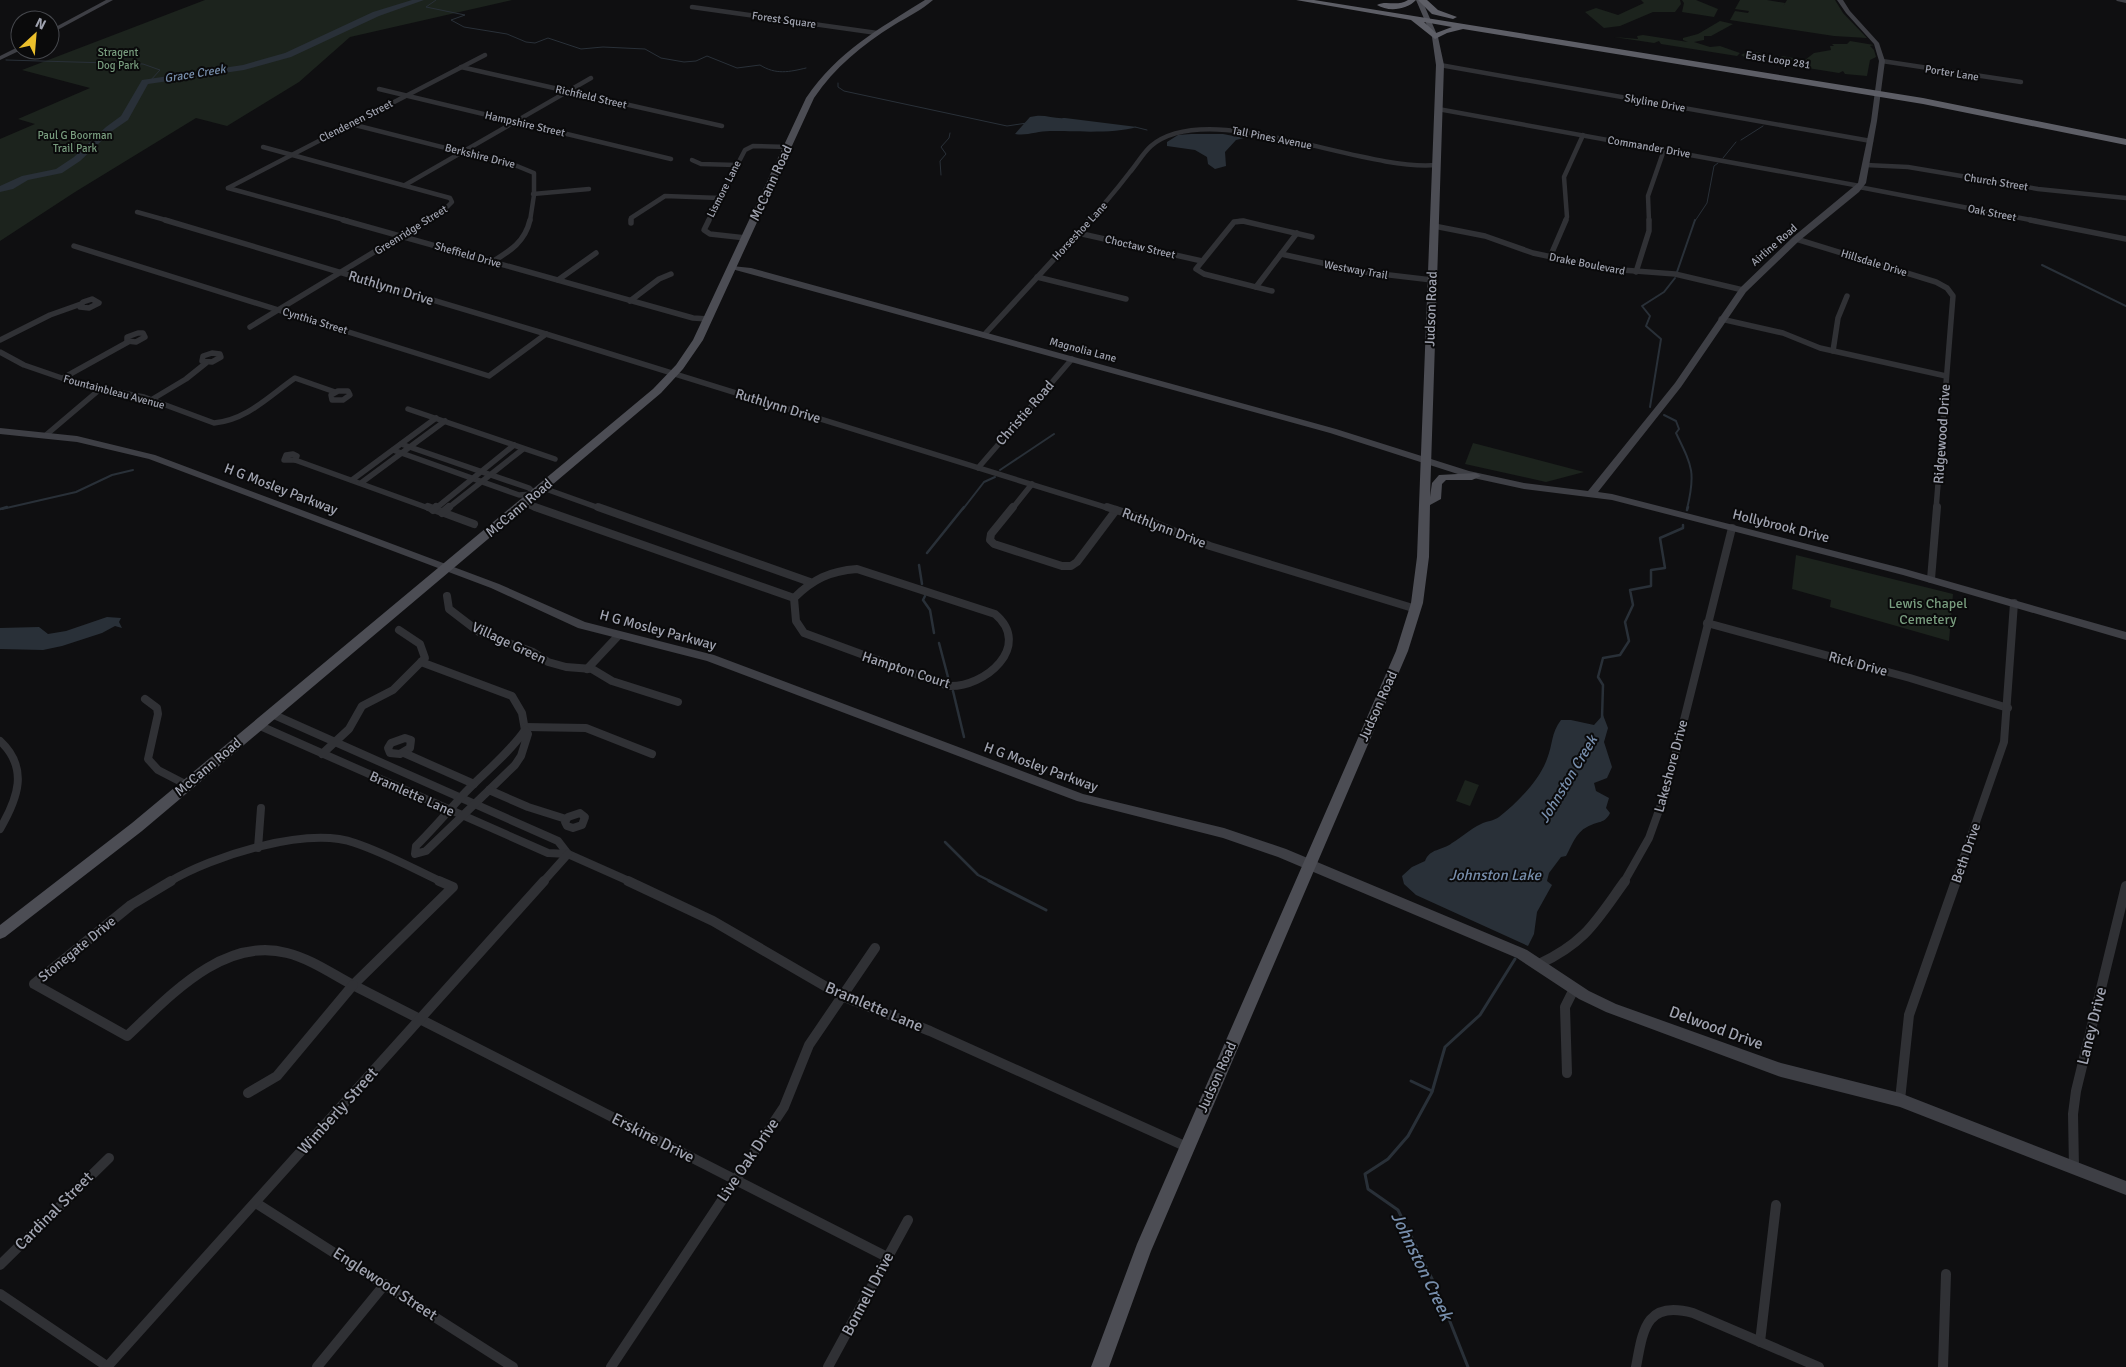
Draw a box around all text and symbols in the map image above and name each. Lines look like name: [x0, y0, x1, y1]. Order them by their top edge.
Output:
street label: Forest Square: [751, 9, 817, 31]
north arrow: [10, 10, 60, 60]
text: N: [32, 14, 49, 34]
park label: Stragent Dog Park: [97, 46, 140, 72]
street label: East Loop 281: [1744, 48, 1812, 72]
water label: Grace Creek: [163, 62, 228, 86]
street label: Porter Lane: [1924, 62, 1980, 84]
street label: Richfield Street: [554, 82, 628, 112]
street label: Skyline Drive: [1624, 91, 1686, 115]
street label: Clendenen Street: [317, 97, 395, 145]
street label: Hampshire Street: [484, 108, 566, 140]
street label: Tall Pines Avenue: [1231, 124, 1313, 152]
park label: Paul G Boorman Trail Park: [37, 129, 113, 155]
street label: Commander Drive: [1607, 133, 1691, 161]
street label: Berkshire Drive: [444, 141, 516, 171]
street label: McCann Road: [746, 142, 796, 224]
street label: Lismore Lane: [704, 158, 744, 220]
street label: Church Street: [1963, 171, 2029, 194]
street label: Horseshoe Lane: [1050, 199, 1110, 263]
street label: Greenridge Street: [372, 202, 450, 258]
street label: Oak Street: [1967, 202, 2018, 224]
street label: Airline Road: [1748, 221, 1800, 269]
street label: Choctaw Street: [1104, 233, 1177, 261]
street label: Sheffield Drive: [433, 239, 503, 271]
street label: Hillsdale Drive: [1839, 247, 1909, 279]
street label: Drake Boulevard: [1548, 250, 1626, 278]
street label: Westway Trail: [1323, 258, 1389, 282]
street label: Ruthlynn Drive: [346, 267, 436, 309]
street label: Judson Road: [1421, 271, 1441, 347]
street label: Cynthia Street: [281, 305, 349, 337]
street label: Magnolia Lane: [1048, 335, 1118, 365]
street label: Fountainbleau Avenue: [62, 372, 166, 412]
street label: Christie Road: [992, 377, 1058, 449]
street label: Ridgewood Drive: [1930, 383, 1954, 485]
street label: Ruthlynn Drive: [733, 385, 823, 427]
street label: H G Mosley Parkway: [222, 460, 341, 519]
street label: McCann Road: [482, 475, 556, 541]
street label: Ruthlynn Drive: [1120, 504, 1208, 552]
street label: Hollybrook Drive: [1731, 506, 1831, 546]
park label: Lewis Chapel Cemetery: [1889, 595, 1967, 628]
street label: H G Mosley Parkway: [598, 606, 719, 654]
street label: Village Green: [469, 618, 549, 668]
street label: Hampton Court: [860, 648, 952, 692]
street label: Rick Drive: [1827, 648, 1889, 680]
street label: Judson Road: [1355, 668, 1401, 744]
street label: Lakeshore Drive: [1650, 718, 1692, 814]
water label: Johnston Creek: [1535, 731, 1602, 826]
street label: McCann Road: [171, 734, 245, 800]
street label: H G Mosley Parkway: [982, 738, 1101, 796]
street label: Bramlette Lane: [367, 768, 457, 820]
street label: Beth Drive: [1948, 821, 1984, 885]
water label: Johnston Lake: [1449, 866, 1542, 884]
street label: Stonegate Drive: [35, 913, 119, 985]
street label: Bramlette Lane: [822, 977, 926, 1037]
street label: Laney Drive: [2073, 985, 2111, 1067]
street label: Delwood Drive: [1666, 1002, 1766, 1054]
street label: Judson Road: [1194, 1039, 1240, 1115]
street label: Wimberly Street: [294, 1063, 383, 1159]
street label: Erskine Drive: [608, 1109, 698, 1167]
street label: Live Oak Drive: [713, 1114, 783, 1206]
street label: Cardinal Street: [11, 1167, 98, 1254]
water label: Johnston Creek: [1386, 1208, 1459, 1326]
street label: Englewood Street: [329, 1243, 441, 1325]
street label: Bonnell Drive: [838, 1249, 898, 1339]

